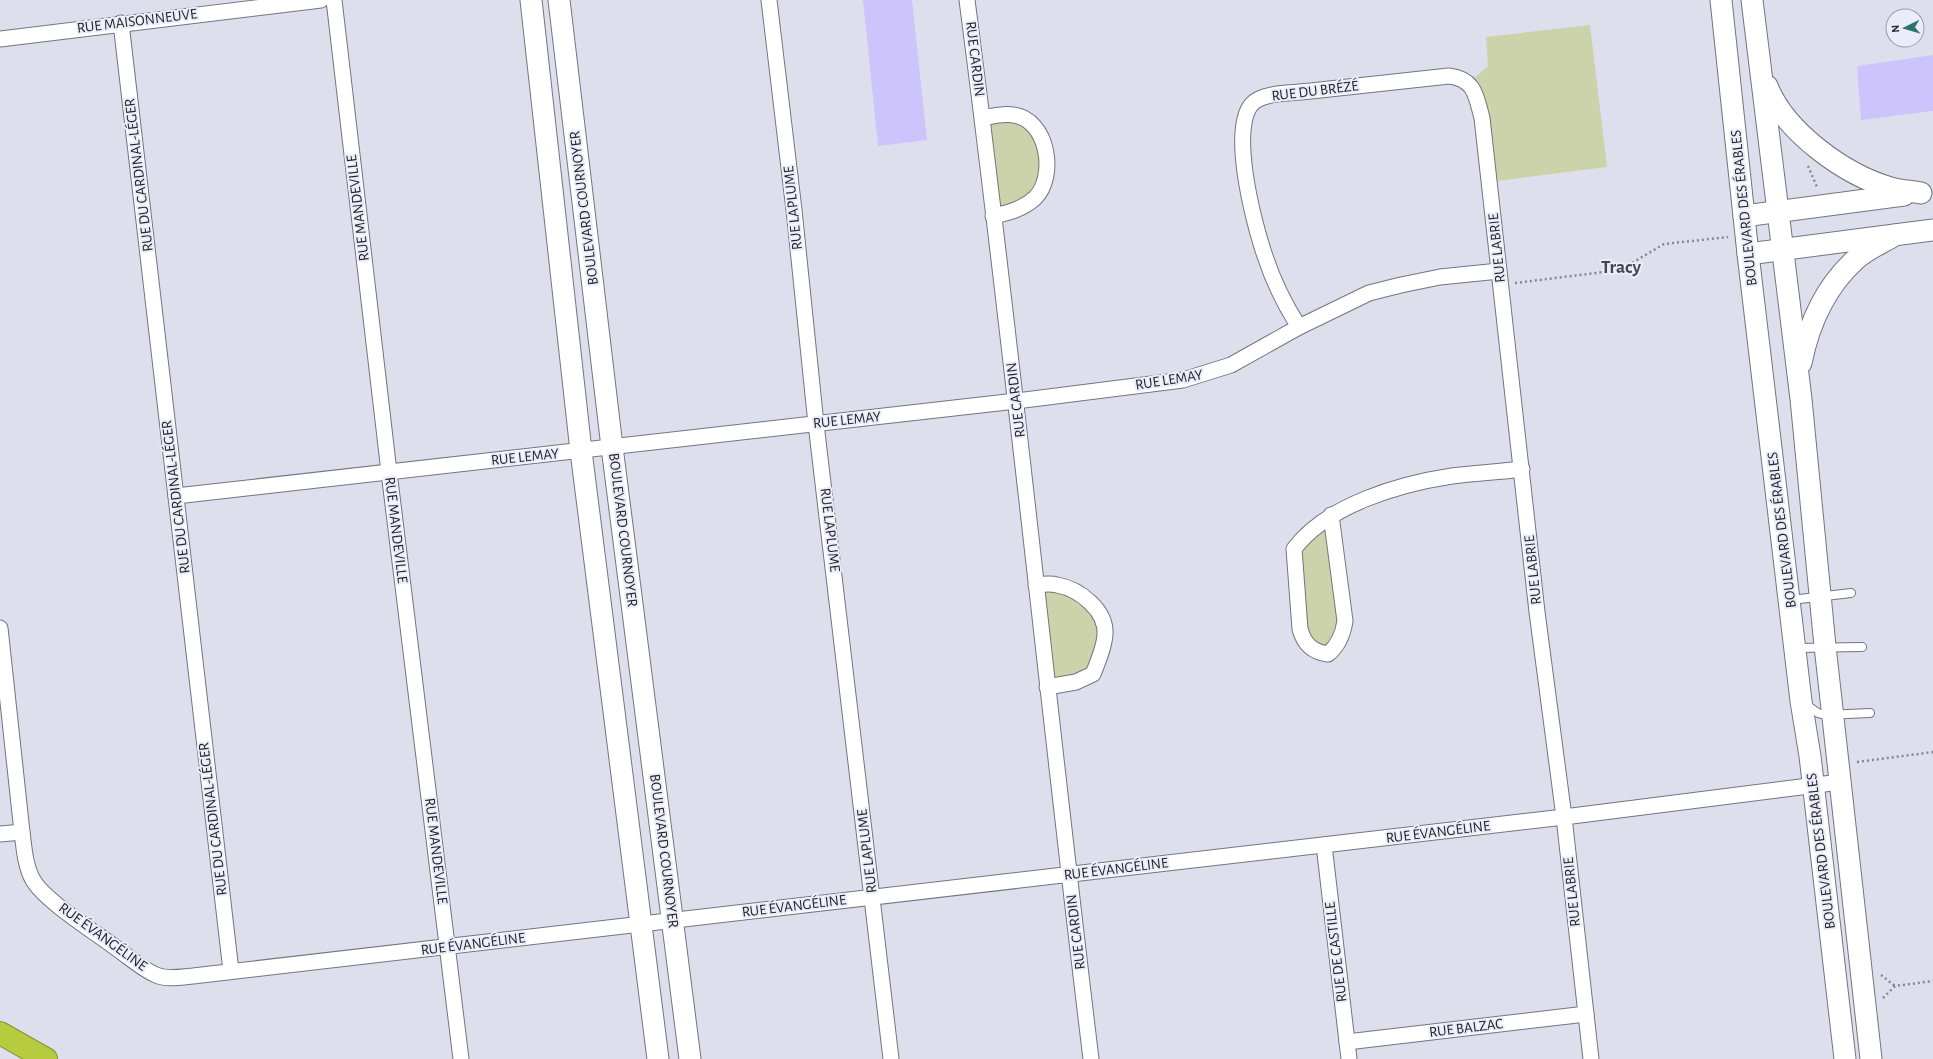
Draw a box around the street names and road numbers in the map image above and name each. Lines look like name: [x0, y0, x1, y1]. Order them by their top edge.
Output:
street label: RUE MAISONNEUVE: [76, 6, 198, 36]
street label: RUE CARDIN: [963, 20, 987, 98]
street label: RUE DU BRÉZÉ: [1270, 76, 1359, 104]
street label: RUE DU CARDINAL-LÉGER: [120, 98, 156, 253]
street label: BOULEVARD DES ÉRABLES: [1726, 129, 1760, 287]
street label: BOULEVARD COURNOYER: [567, 130, 601, 286]
street label: RUE MANDEVILLE: [344, 154, 372, 262]
street label: RUE LAPLUME: [781, 165, 805, 251]
street label: RUE LABRIE: [1486, 213, 1508, 283]
street label: RUE CARDIN: [1004, 361, 1028, 439]
street label: RUE LEMAY: [1134, 367, 1204, 393]
street label: RUE LEMAY: [812, 409, 882, 431]
street label: RUE DU CARDINAL-LÉGER: [157, 420, 193, 575]
street label: RUE LEMAY: [490, 446, 560, 468]
street label: BOULEVARD DES ÉRABLES: [1763, 451, 1799, 609]
street label: BOULEVARD COURNOYER: [606, 452, 640, 608]
street label: RUE MANDEVILLE: [382, 476, 410, 584]
street label: RUE LAPLUME: [817, 487, 843, 573]
street label: RUE LABRIE: [1522, 535, 1544, 605]
street label: RUE DU CARDINAL-LÉGER: [194, 742, 230, 897]
street label: BOULEVARD DES ÉRABLES: [1802, 772, 1838, 930]
street label: BOULEVARD COURNOYER: [647, 773, 681, 929]
street label: RUE MANDEVILLE: [422, 797, 450, 905]
street label: RUE LAPLUME: [854, 808, 880, 894]
street label: RUE ÉVANGÉLINE: [1385, 816, 1491, 846]
street label: RUE ÉVANGÉLINE: [1063, 853, 1169, 883]
street label: RUE LABRIE: [1561, 857, 1583, 927]
street label: RUE ÉVANGÉLINE: [741, 890, 847, 920]
street label: RUE CARDIN: [1064, 893, 1088, 971]
street label: RUE ÉVANGÉLINE: [56, 898, 151, 974]
street label: RUE DE CASTILLE: [1322, 901, 1350, 1003]
street label: RUE ÉVANGÉLINE: [420, 928, 526, 958]
street label: RUE BALZAC: [1428, 1016, 1504, 1040]

